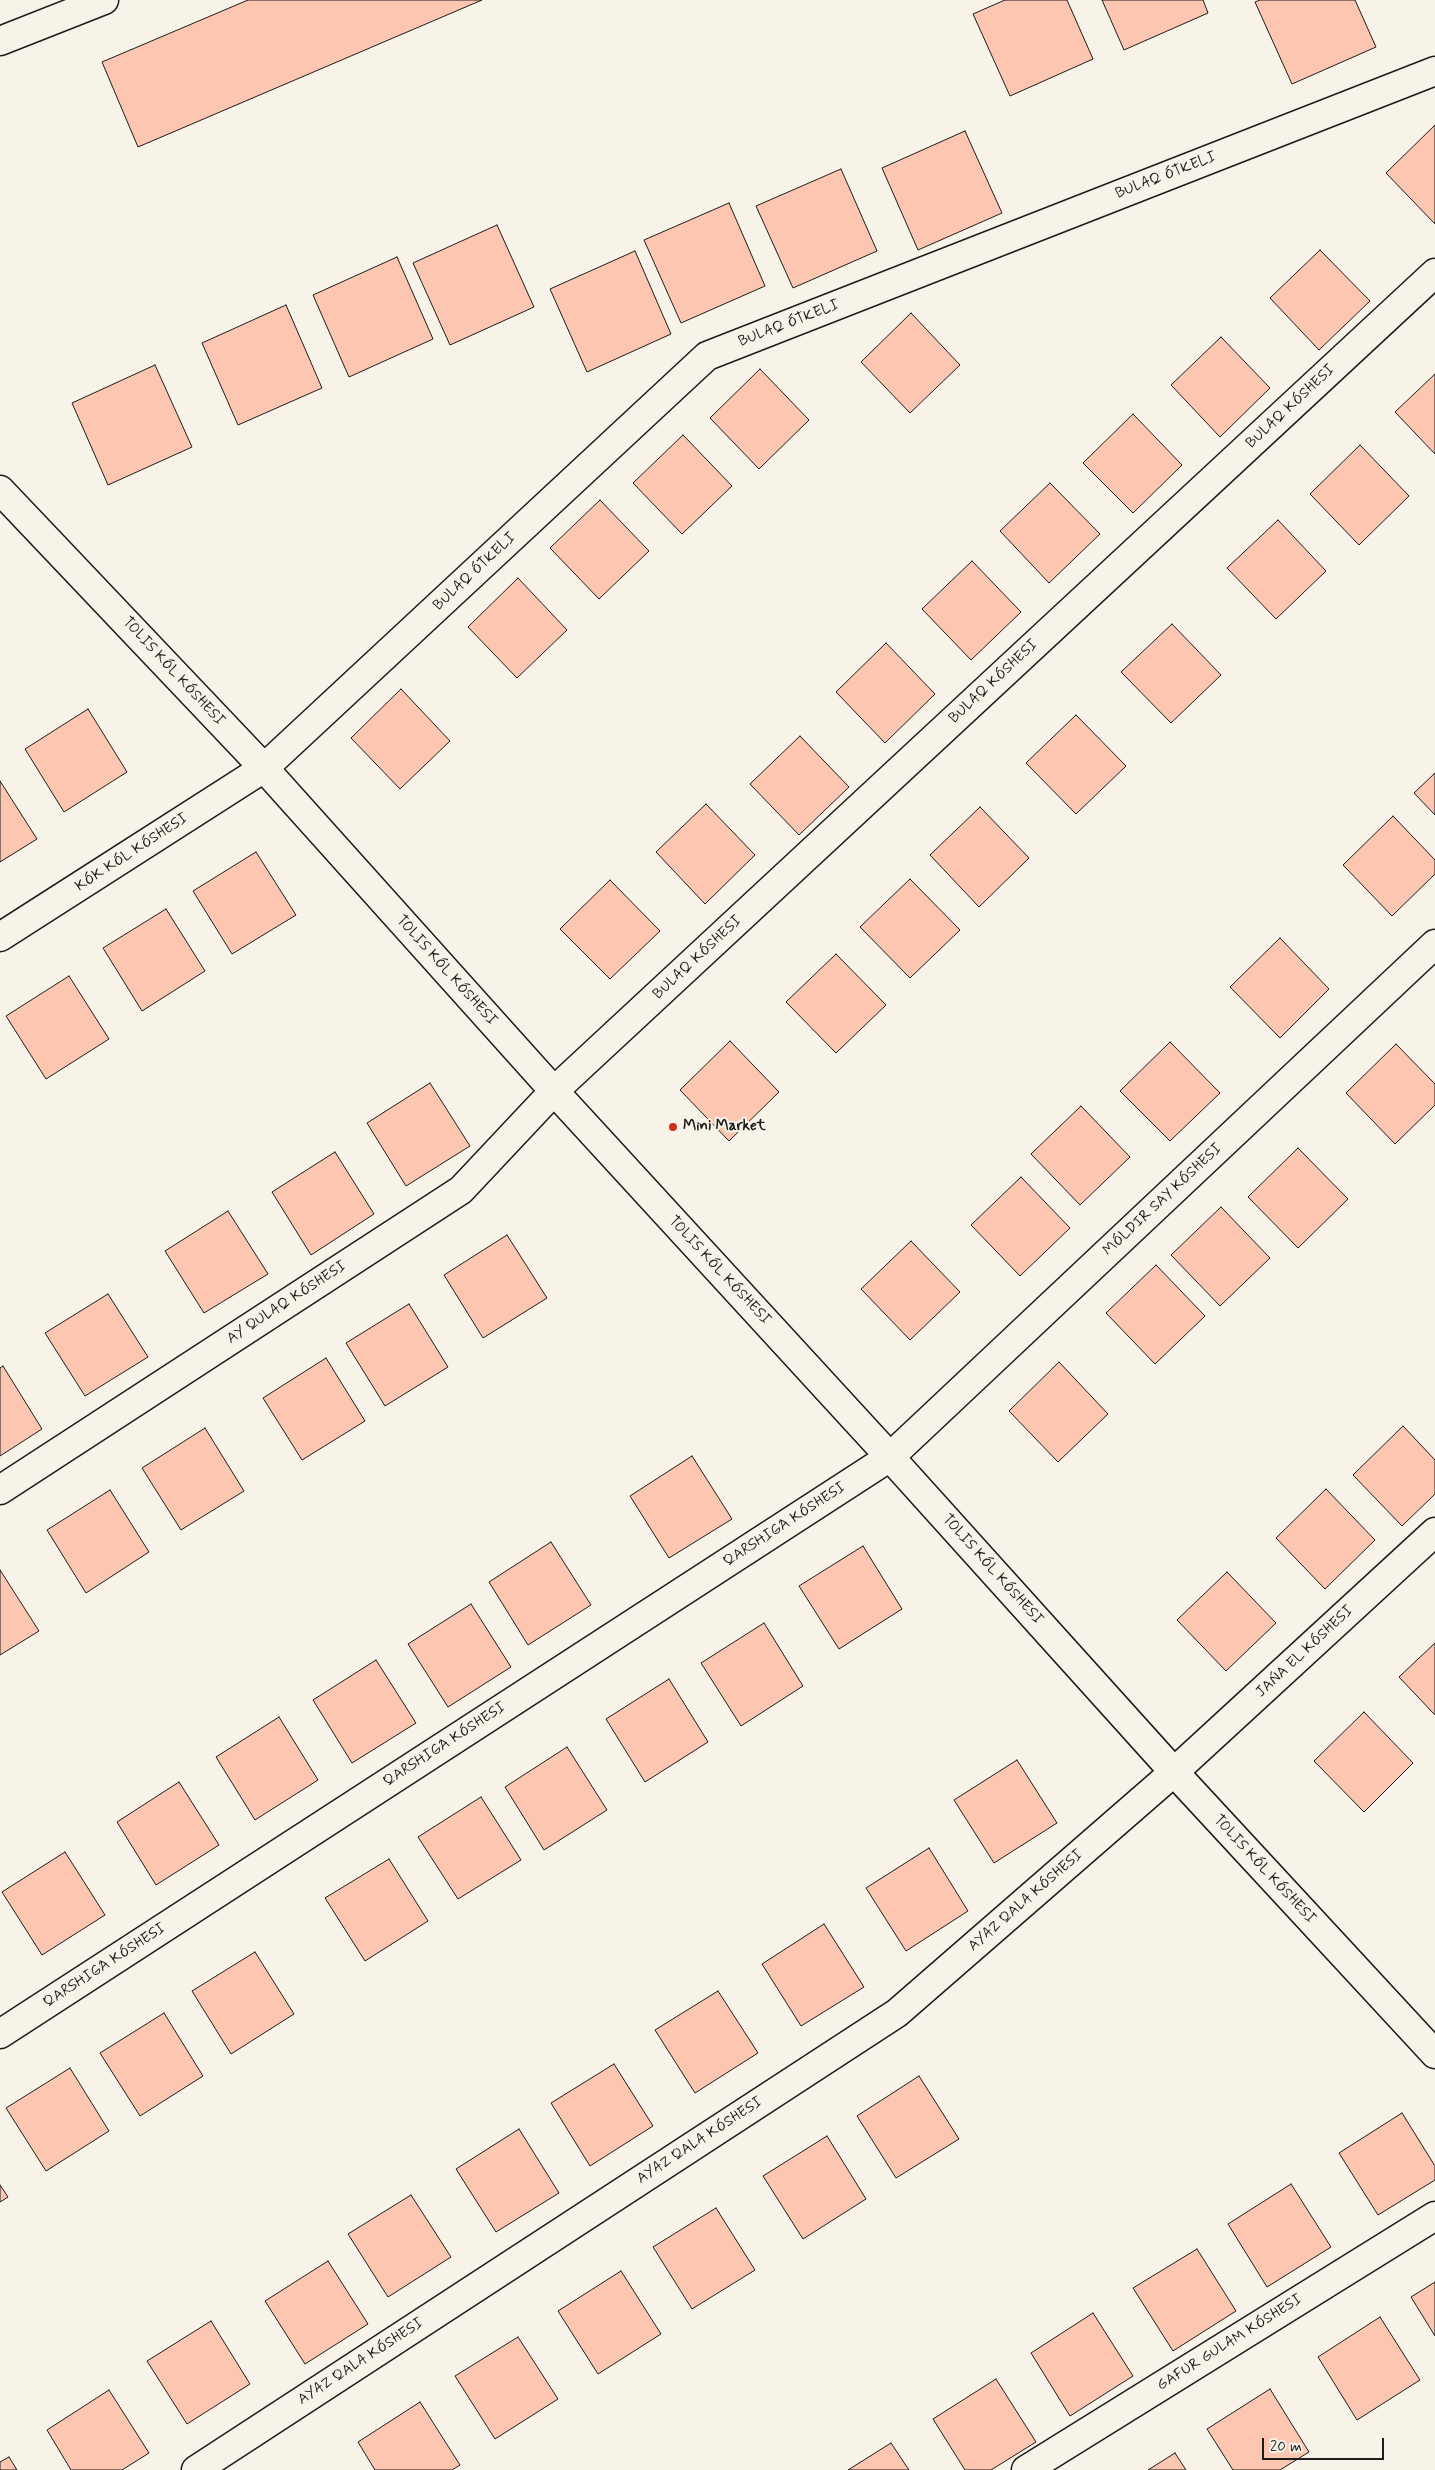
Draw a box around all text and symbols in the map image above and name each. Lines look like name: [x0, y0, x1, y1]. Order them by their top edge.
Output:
street label: BULAQ ÓTKELI: [1113, 149, 1219, 203]
street label: BULAQ ÓTKELI: [736, 297, 842, 351]
street label: BULAQ KÓSHESI: [1243, 361, 1339, 453]
street label: BULAQ ÓTKELI: [430, 529, 520, 615]
street label: TOLIS KÓL KÓSHESI: [118, 614, 228, 730]
street label: BULAQ KÓSHESI: [946, 636, 1042, 728]
street label: KÓK KÓL KÓSHESI: [72, 810, 192, 896]
street label: TOLIS KÓL KÓSHESI: [392, 912, 500, 1030]
street label: BULAQ KÓSHESI: [650, 912, 746, 1004]
place label: Mini Market: [683, 1118, 766, 1136]
marker: Mini Market: [667, 1121, 679, 1133]
street label: MÓLDIR SAY KÓSHESI: [1100, 1140, 1226, 1260]
street label: TOLIS KÓL KÓSHESI: [664, 1213, 774, 1329]
street label: AY QULAQ KÓSHESI: [224, 1258, 350, 1348]
street label: QARSHIǴA KÓSHESI: [720, 1479, 850, 1571]
street label: TOLIS KÓL KÓSHESI: [938, 1511, 1046, 1629]
street label: JAŃA EL KÓSHESI: [1252, 1602, 1358, 1702]
street label: QARSHIǴA KÓSHESI: [380, 1699, 510, 1791]
street label: TOLIS KÓL KÓSHESI: [1209, 1812, 1319, 1928]
street label: AYAZ QALA KÓSHESI: [965, 1846, 1087, 1956]
street label: QARSHIǴA KÓSHESI: [40, 1920, 170, 2012]
street label: AYAZ QALA KÓSHESI: [634, 2094, 766, 2188]
street label: GAFUR GULAM KÓSHESI: [1154, 2291, 1306, 2395]
street label: AYAZ QALA KÓSHESI: [295, 2315, 427, 2409]
scale bar: [1265, 2428, 1388, 2460]
text: 20 m: [1270, 2437, 1302, 2457]

